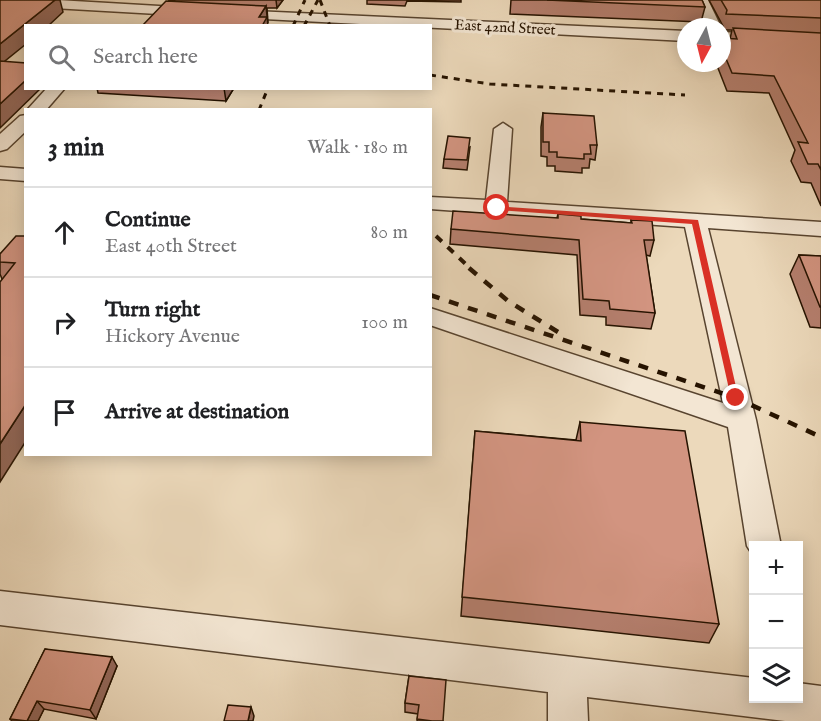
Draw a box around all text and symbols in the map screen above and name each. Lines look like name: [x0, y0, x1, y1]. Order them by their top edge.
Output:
street label: East 42nd Street: [454, 15, 556, 40]
north arrow: [677, 18, 731, 72]
search box: [24, 24, 432, 90]
icon: search: [45, 41, 78, 74]
text: Search here: [93, 43, 198, 71]
text: 3 min: [48, 131, 104, 164]
text: Walk · 180 m: [307, 135, 408, 160]
route start: [483, 194, 509, 220]
text: Continue: [105, 206, 191, 234]
icon: ahead: [48, 216, 81, 249]
text: 80 m: [371, 220, 408, 245]
text: East 40th Street: [105, 234, 237, 259]
text: Turn right: [105, 296, 200, 324]
icon: right: [48, 306, 81, 339]
text: 100 m: [361, 310, 408, 335]
text: Hickory Avenue: [105, 324, 240, 349]
route end: [722, 384, 748, 410]
icon: arrive: [48, 396, 81, 429]
text: Arrive at destination: [105, 398, 289, 426]
map controls: [749, 541, 803, 703]
button: +: [749, 541, 803, 595]
button: −: [749, 595, 803, 649]
button: layers: [749, 649, 803, 703]

